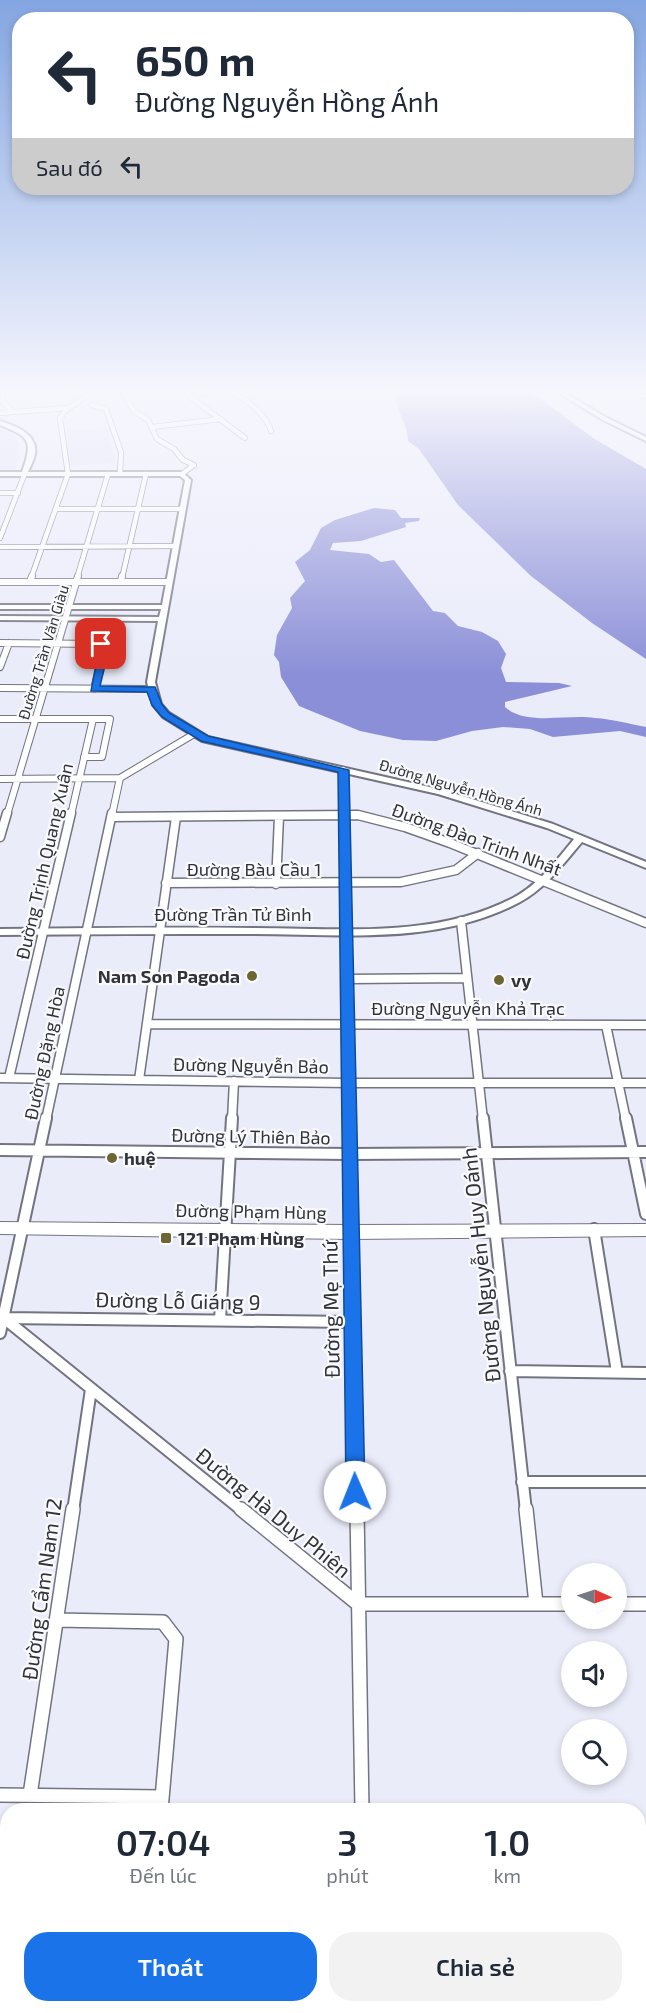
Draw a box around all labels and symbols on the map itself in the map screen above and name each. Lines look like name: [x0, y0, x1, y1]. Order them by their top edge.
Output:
street label: Đường Trần Văn Giàu: [14, 582, 72, 722]
pin: [75, 618, 126, 669]
street label: Đường Nguyễn Hồng Ánh: [377, 755, 545, 819]
street label: Đường Trịnh Quang Xuân: [11, 761, 77, 961]
street label: Đường Đào Trinh Nhất: [389, 798, 565, 880]
street label: Đường Bàu Cầu 1: [187, 858, 321, 880]
street label: Đường Trần Tử Bình: [154, 903, 312, 925]
place label: Nam Son Pagoda: [98, 965, 240, 987]
marker: Nam Son Pagoda: [245, 969, 259, 983]
place label: vy: [511, 969, 532, 991]
marker: vy: [492, 973, 506, 987]
street label: Đường Đặng Hòa: [19, 984, 69, 1122]
street label: Đường Nguyễn Khả Trạc: [371, 997, 565, 1019]
street label: Đường Nguyễn Bảo: [173, 1053, 329, 1077]
street label: Đường Lý Thiên Bảo: [171, 1124, 331, 1148]
street label: Đường Nguyễn Huy Oánh: [455, 1146, 505, 1384]
place label: huệ: [124, 1147, 156, 1169]
marker: huệ: [105, 1151, 119, 1165]
street label: Đường Phạm Hùng: [175, 1199, 327, 1223]
place label: 121 Phạm Hùng: [178, 1227, 305, 1249]
marker: 121 Phạm Hùng: [159, 1231, 173, 1245]
street label: Đường Mẹ Thứ: [316, 1238, 344, 1378]
street label: Đường Lỗ Giáng 9: [95, 1286, 261, 1314]
street label: Đường Hà Duy Phiên: [191, 1442, 357, 1582]
position arrow: [323, 1460, 387, 1524]
street label: Đường Cẩm Nam 12: [16, 1496, 66, 1682]
north arrow: [561, 1563, 627, 1629]

